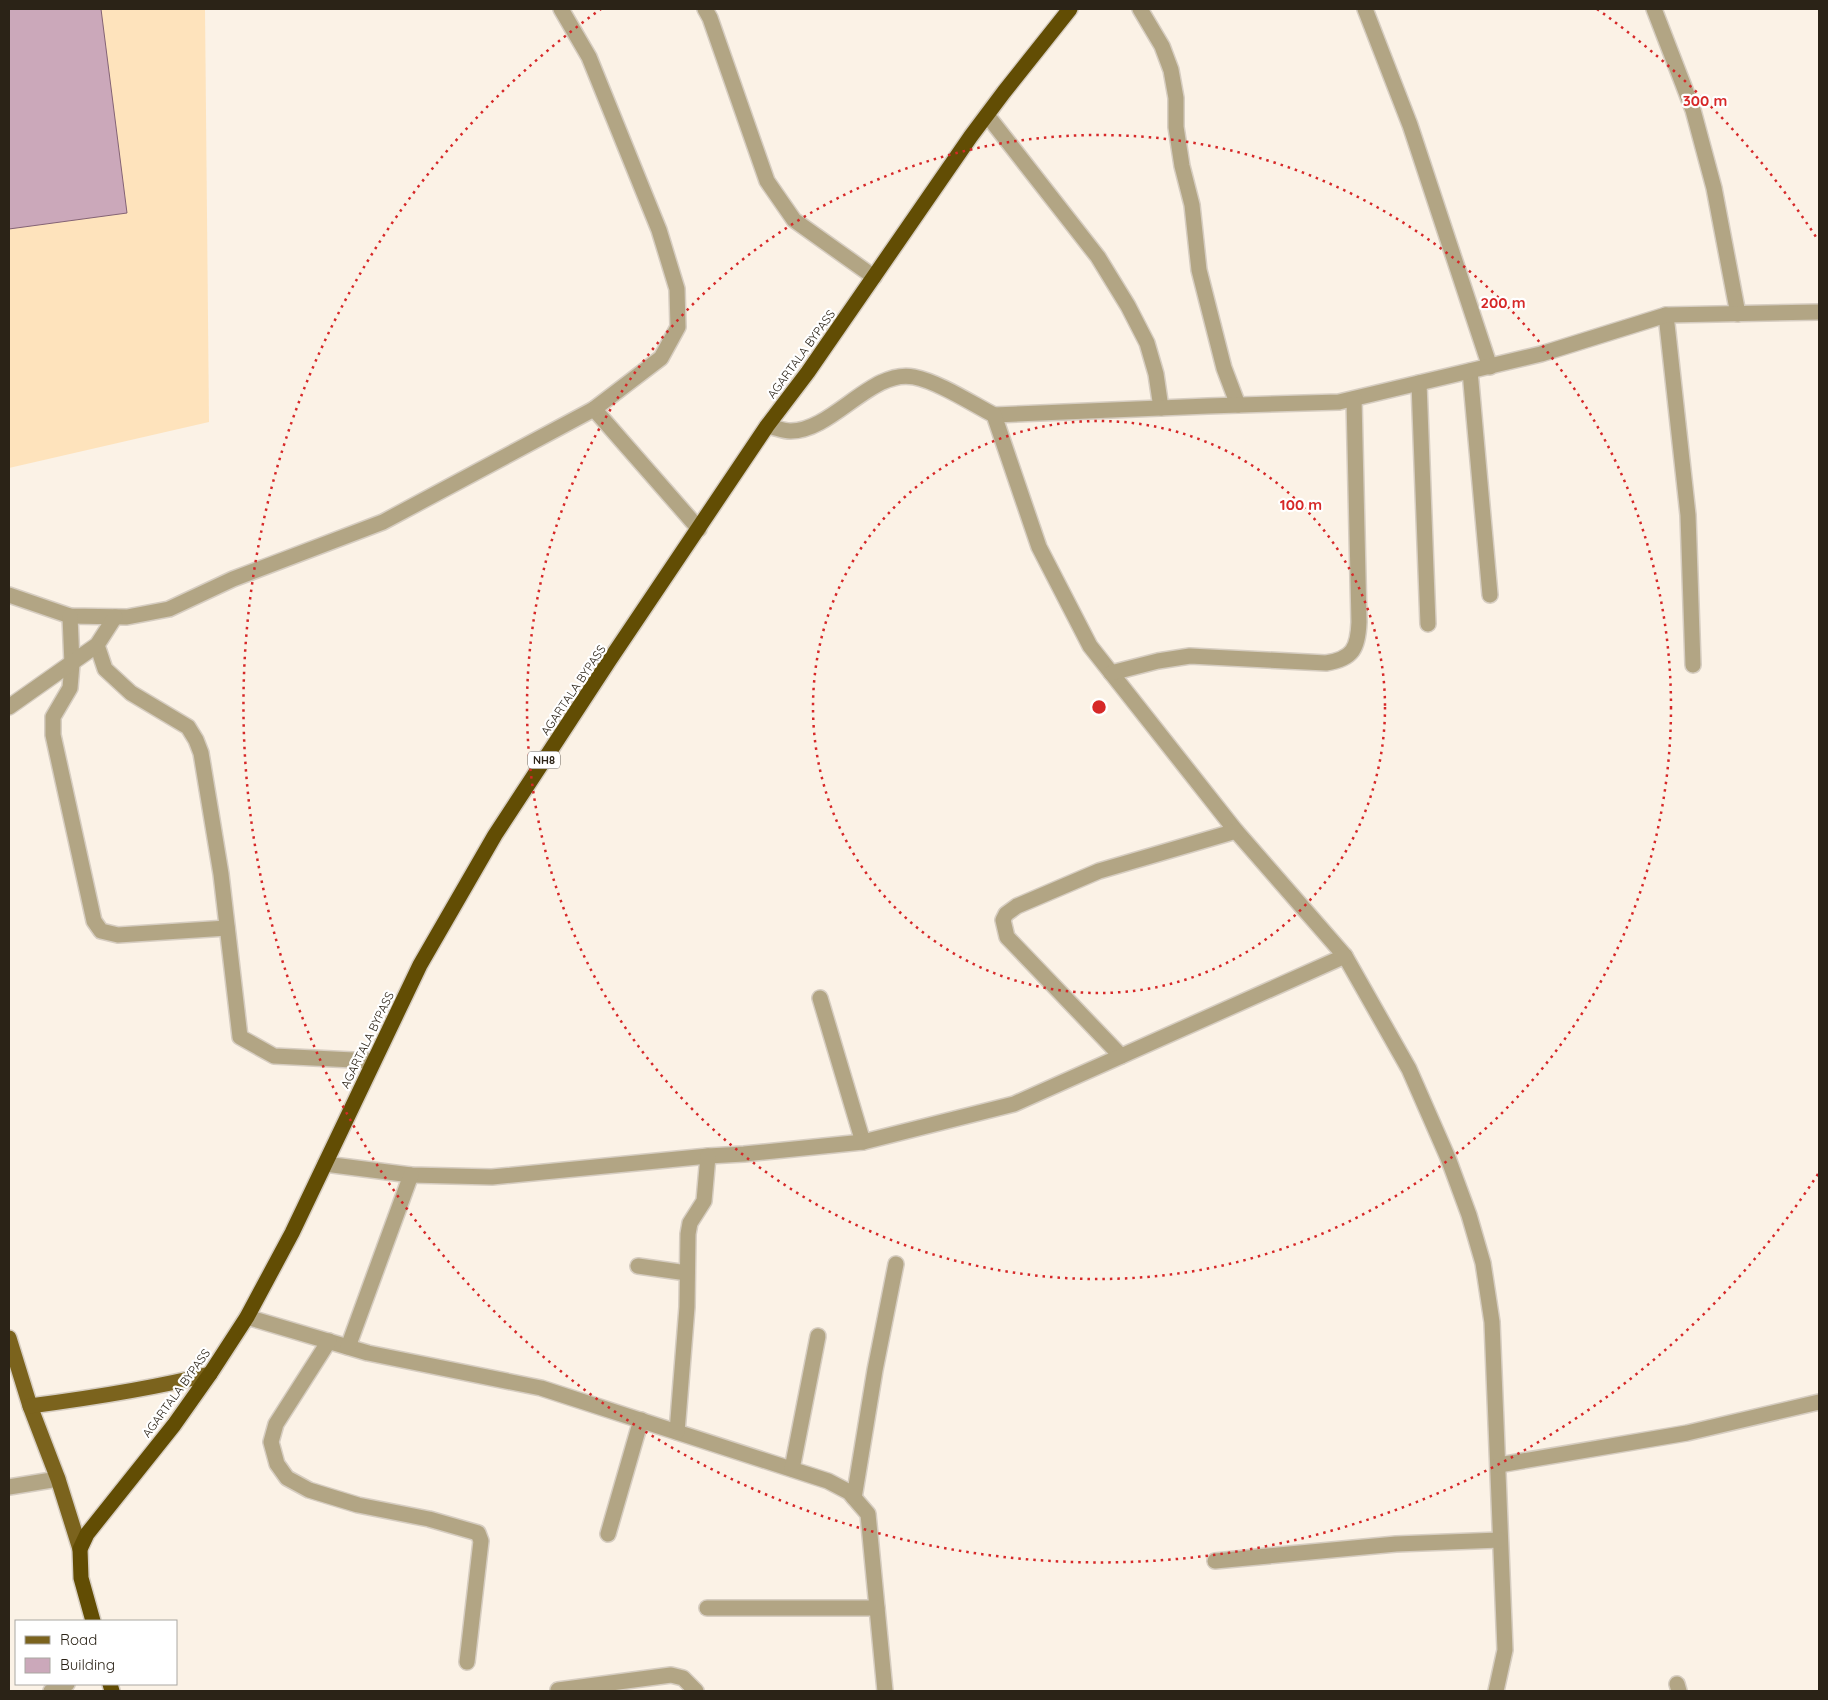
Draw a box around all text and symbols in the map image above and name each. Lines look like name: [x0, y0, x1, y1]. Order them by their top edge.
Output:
text: 300 m: [1683, 91, 1727, 110]
text: 200 m: [1481, 293, 1526, 312]
street label: AGARTALA BYPASS: [764, 307, 838, 401]
text: 100 m: [1280, 495, 1322, 514]
street label: AGARTALA BYPASS: [537, 642, 609, 738]
centre of rings: [1090, 698, 1108, 716]
road number: NH8: [528, 752, 560, 768]
street label: AGARTALA BYPASS: [337, 989, 397, 1091]
street label: AGARTALA BYPASS: [139, 1346, 213, 1440]
legend: [15, 1620, 178, 1685]
text: Road: [60, 1630, 97, 1649]
text: Building: [60, 1655, 115, 1674]

